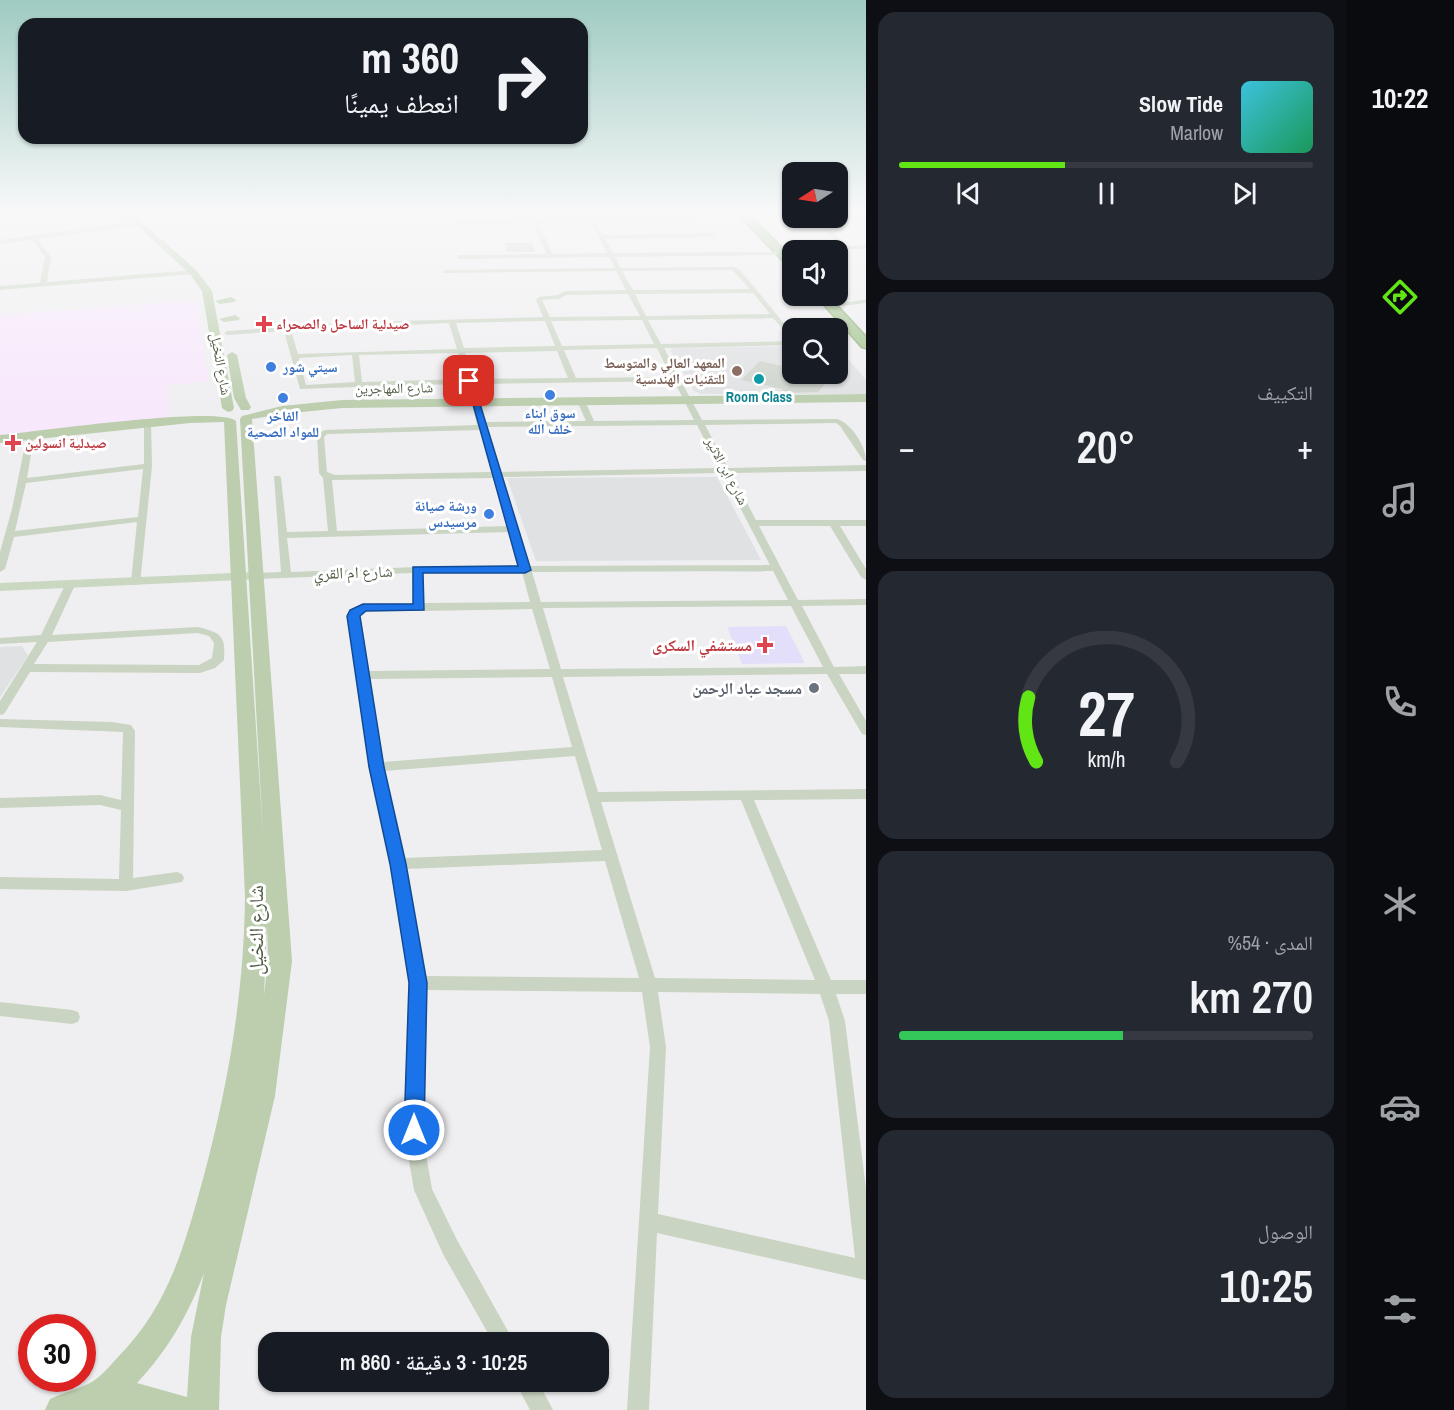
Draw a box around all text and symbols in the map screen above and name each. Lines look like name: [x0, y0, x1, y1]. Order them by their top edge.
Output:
text: 360 m: [361, 30, 459, 86]
icon: right: [480, 42, 558, 120]
text: 10:22: [1372, 80, 1428, 116]
text: انعطف يمينًا: [344, 85, 459, 121]
text: Slow Tide: [1139, 89, 1223, 119]
text: Marlow: [1170, 119, 1223, 146]
north arrow: [782, 162, 848, 228]
map controls: [782, 162, 848, 384]
icon: previous: [952, 177, 985, 210]
icon: pause: [1090, 177, 1123, 210]
icon: next: [1228, 177, 1261, 210]
button: sound: [782, 240, 848, 306]
icon: directions: [1379, 276, 1421, 318]
place label: صيدلية الساحل والصحراء: [276, 315, 409, 333]
marker: صيدلية الساحل والصحراء: [257, 317, 271, 331]
button: search: [782, 318, 848, 384]
street label: شارع النخيل: [206, 331, 235, 397]
place label: المعهد العالي والمتوسط للتقنيات الهندسية: [604, 354, 725, 388]
pin: [443, 355, 494, 406]
place label: سيتي شور: [282, 358, 338, 378]
marker: سيتي شور: [264, 360, 278, 374]
icon: arrive: [452, 364, 485, 397]
marker: المعهد العالي والمتوسط للتقنيات الهندسية: [730, 364, 744, 378]
marker: Room Class: [752, 372, 766, 386]
street label: شارع المهاجرين: [355, 378, 433, 399]
text: التكييف: [1257, 379, 1313, 406]
marker: سوق ابناء خلف الله: [543, 388, 557, 402]
place label: Room Class: [726, 388, 792, 406]
marker: الفاخر للمواد الصحية: [276, 391, 290, 405]
place label: سوق ابناء خلف الله: [524, 404, 576, 438]
place label: الفاخر للمواد الصحية: [247, 407, 319, 441]
text: 20°: [1076, 416, 1136, 477]
text: −: [899, 425, 915, 469]
text: +: [1297, 425, 1313, 469]
street label: شارع ابن الاثير: [700, 433, 752, 509]
place label: صيدلية انسولين: [25, 434, 107, 452]
marker: صيدلية انسولين: [6, 436, 20, 450]
icon: music: [1379, 479, 1421, 521]
place label: ورشة صيانة مرسيدس: [415, 497, 477, 531]
marker: ورشة صيانة مرسيدس: [482, 507, 496, 521]
street label: شارع ام القري: [313, 560, 393, 586]
place label: مستشفي السكرى: [652, 634, 752, 658]
marker: مستشفي السكرى: [756, 636, 774, 654]
text: 27: [1078, 671, 1134, 755]
place label: مسجد عباد الرحمن: [692, 677, 802, 699]
marker: مسجد عباد الرحمن: [807, 681, 821, 695]
icon: phone: [1379, 681, 1421, 723]
text: km/h: [1087, 745, 1125, 774]
icon: climate: [1379, 883, 1421, 925]
street label: شارع النخيل: [242, 885, 269, 975]
text: المدى · 54%: [1227, 929, 1313, 956]
text: 270 km: [1189, 966, 1313, 1027]
icon: car: [1379, 1086, 1421, 1128]
position arrow: [382, 1098, 446, 1162]
text: الوصول: [1258, 1218, 1313, 1245]
text: 10:25: [1219, 1255, 1313, 1316]
icon: filters: [1379, 1288, 1421, 1330]
speed limit sign: 30: [18, 1314, 96, 1392]
text: 10:25 · 3 دقيقة · 860 m: [340, 1347, 527, 1377]

